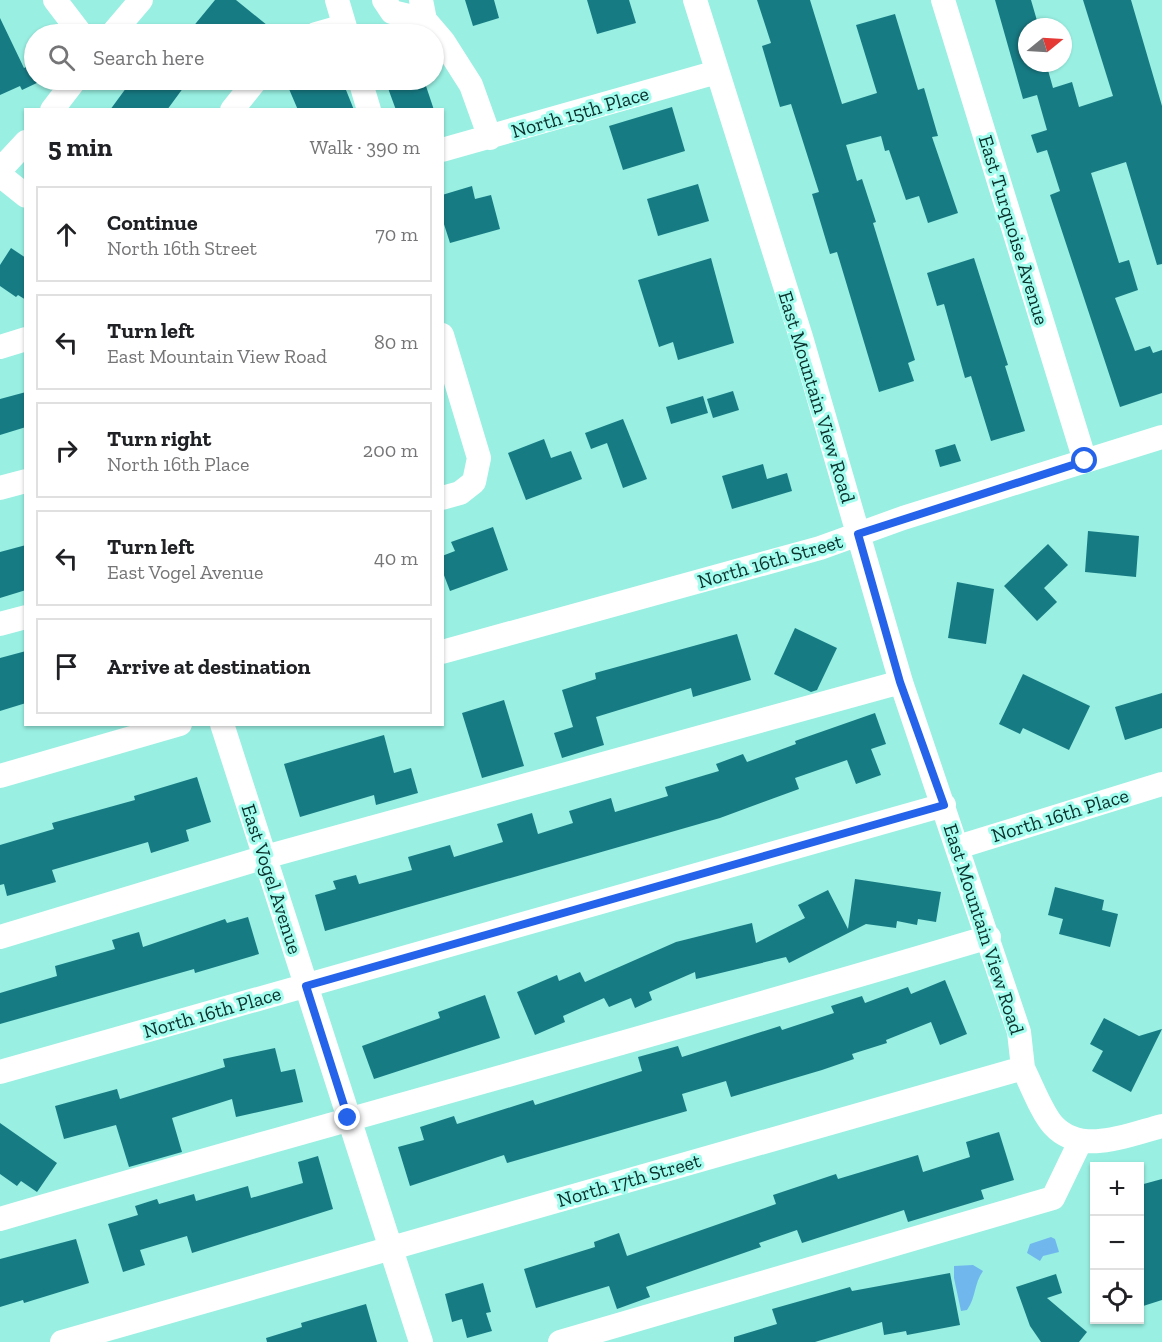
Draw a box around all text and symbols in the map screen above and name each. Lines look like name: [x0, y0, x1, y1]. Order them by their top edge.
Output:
north arrow: [1018, 18, 1072, 72]
search box: [24, 24, 444, 90]
icon: search: [45, 41, 78, 74]
text: Search here: [93, 44, 204, 71]
street label: North 15th Place: [508, 81, 652, 143]
text: 5 min: [48, 131, 112, 163]
street label: East Turquoise Avenue: [974, 132, 1054, 328]
text: Walk · 390 m: [310, 135, 420, 159]
text: Continue: [107, 209, 198, 236]
icon: ahead: [50, 218, 83, 251]
text: 70 m: [375, 222, 418, 246]
text: North 16th Street: [107, 236, 257, 260]
street label: East Mountain View Road: [773, 288, 861, 506]
text: Turn left: [107, 317, 194, 344]
icon: left: [50, 326, 83, 359]
text: 80 m: [374, 330, 418, 354]
text: East Mountain View Road: [107, 344, 327, 368]
text: Turn right: [107, 425, 211, 452]
icon: right: [50, 434, 83, 467]
text: 200 m: [363, 438, 418, 462]
route start: [1071, 447, 1097, 473]
text: North 16th Place: [107, 452, 249, 476]
street label: North 16th Street: [695, 529, 846, 593]
text: Turn left: [107, 533, 194, 560]
icon: left: [50, 542, 83, 575]
text: 40 m: [374, 546, 418, 570]
text: East Vogel Avenue: [107, 560, 263, 584]
icon: arrive: [50, 650, 83, 683]
text: Arrive at destination: [107, 653, 310, 680]
street label: North 16th Place: [988, 783, 1132, 847]
street label: East Vogel Avenue: [236, 801, 308, 957]
street label: East Mountain View Road: [939, 821, 1029, 1037]
street label: North 16th Place: [140, 981, 284, 1043]
route end: [334, 1104, 360, 1130]
street label: North 17th Street: [554, 1148, 704, 1212]
map controls: [1090, 1162, 1144, 1324]
button: +: [1090, 1162, 1144, 1216]
button: −: [1090, 1216, 1144, 1270]
button: locate: [1090, 1270, 1144, 1324]

